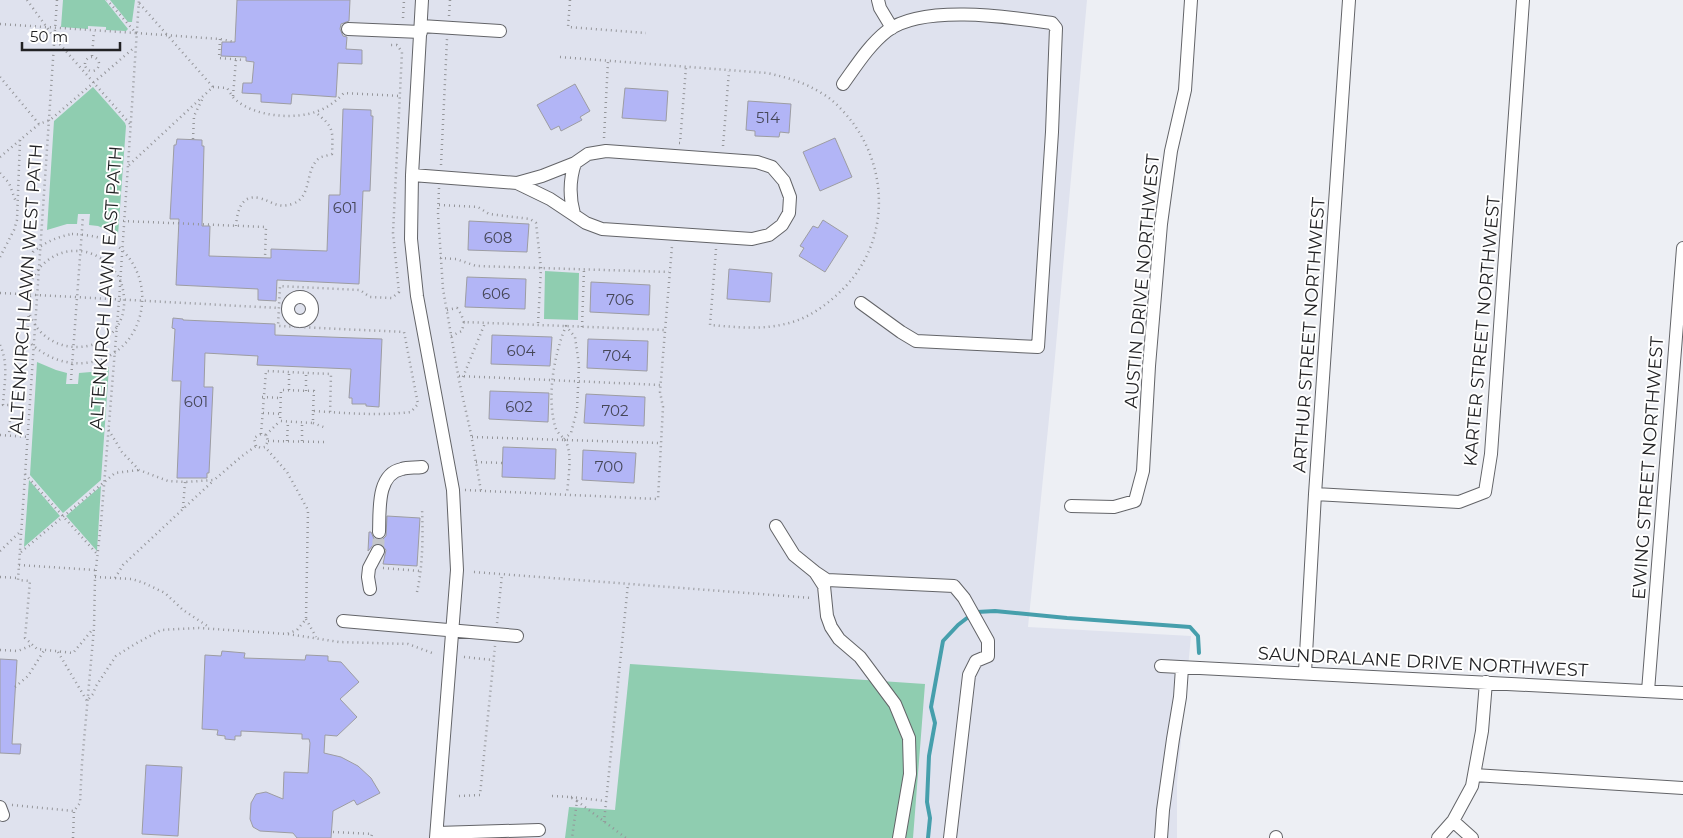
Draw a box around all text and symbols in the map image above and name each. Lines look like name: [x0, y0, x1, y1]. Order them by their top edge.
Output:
scale bar: [22, 20, 120, 52]
text: 50 m: [30, 27, 68, 46]
house number: 514: [756, 108, 780, 127]
street label: ALTENKIRCH LAWN WEST PATH: [5, 143, 47, 435]
street label: ALTENKIRCH LAWN EAST PATH: [85, 145, 127, 431]
street label: AUSTIN DRIVE NORTHWEST: [1120, 152, 1164, 409]
street label: KARTER STREET NORTHWEST: [1459, 194, 1505, 467]
street label: ARTHUR STREET NORTHWEST: [1288, 196, 1330, 474]
house number: 601: [333, 198, 357, 217]
house number: 608: [484, 228, 512, 247]
house number: 606: [482, 284, 510, 303]
house number: 706: [606, 290, 634, 309]
street label: EWING STREET NORTHWEST: [1628, 335, 1668, 600]
house number: 604: [507, 341, 536, 360]
house number: 704: [603, 346, 631, 365]
house number: 601: [184, 392, 208, 411]
house number: 602: [505, 397, 533, 416]
house number: 702: [602, 401, 629, 420]
house number: 700: [595, 457, 623, 476]
street label: SAUNDRALANE DRIVE NORTHWEST: [1257, 642, 1589, 682]

